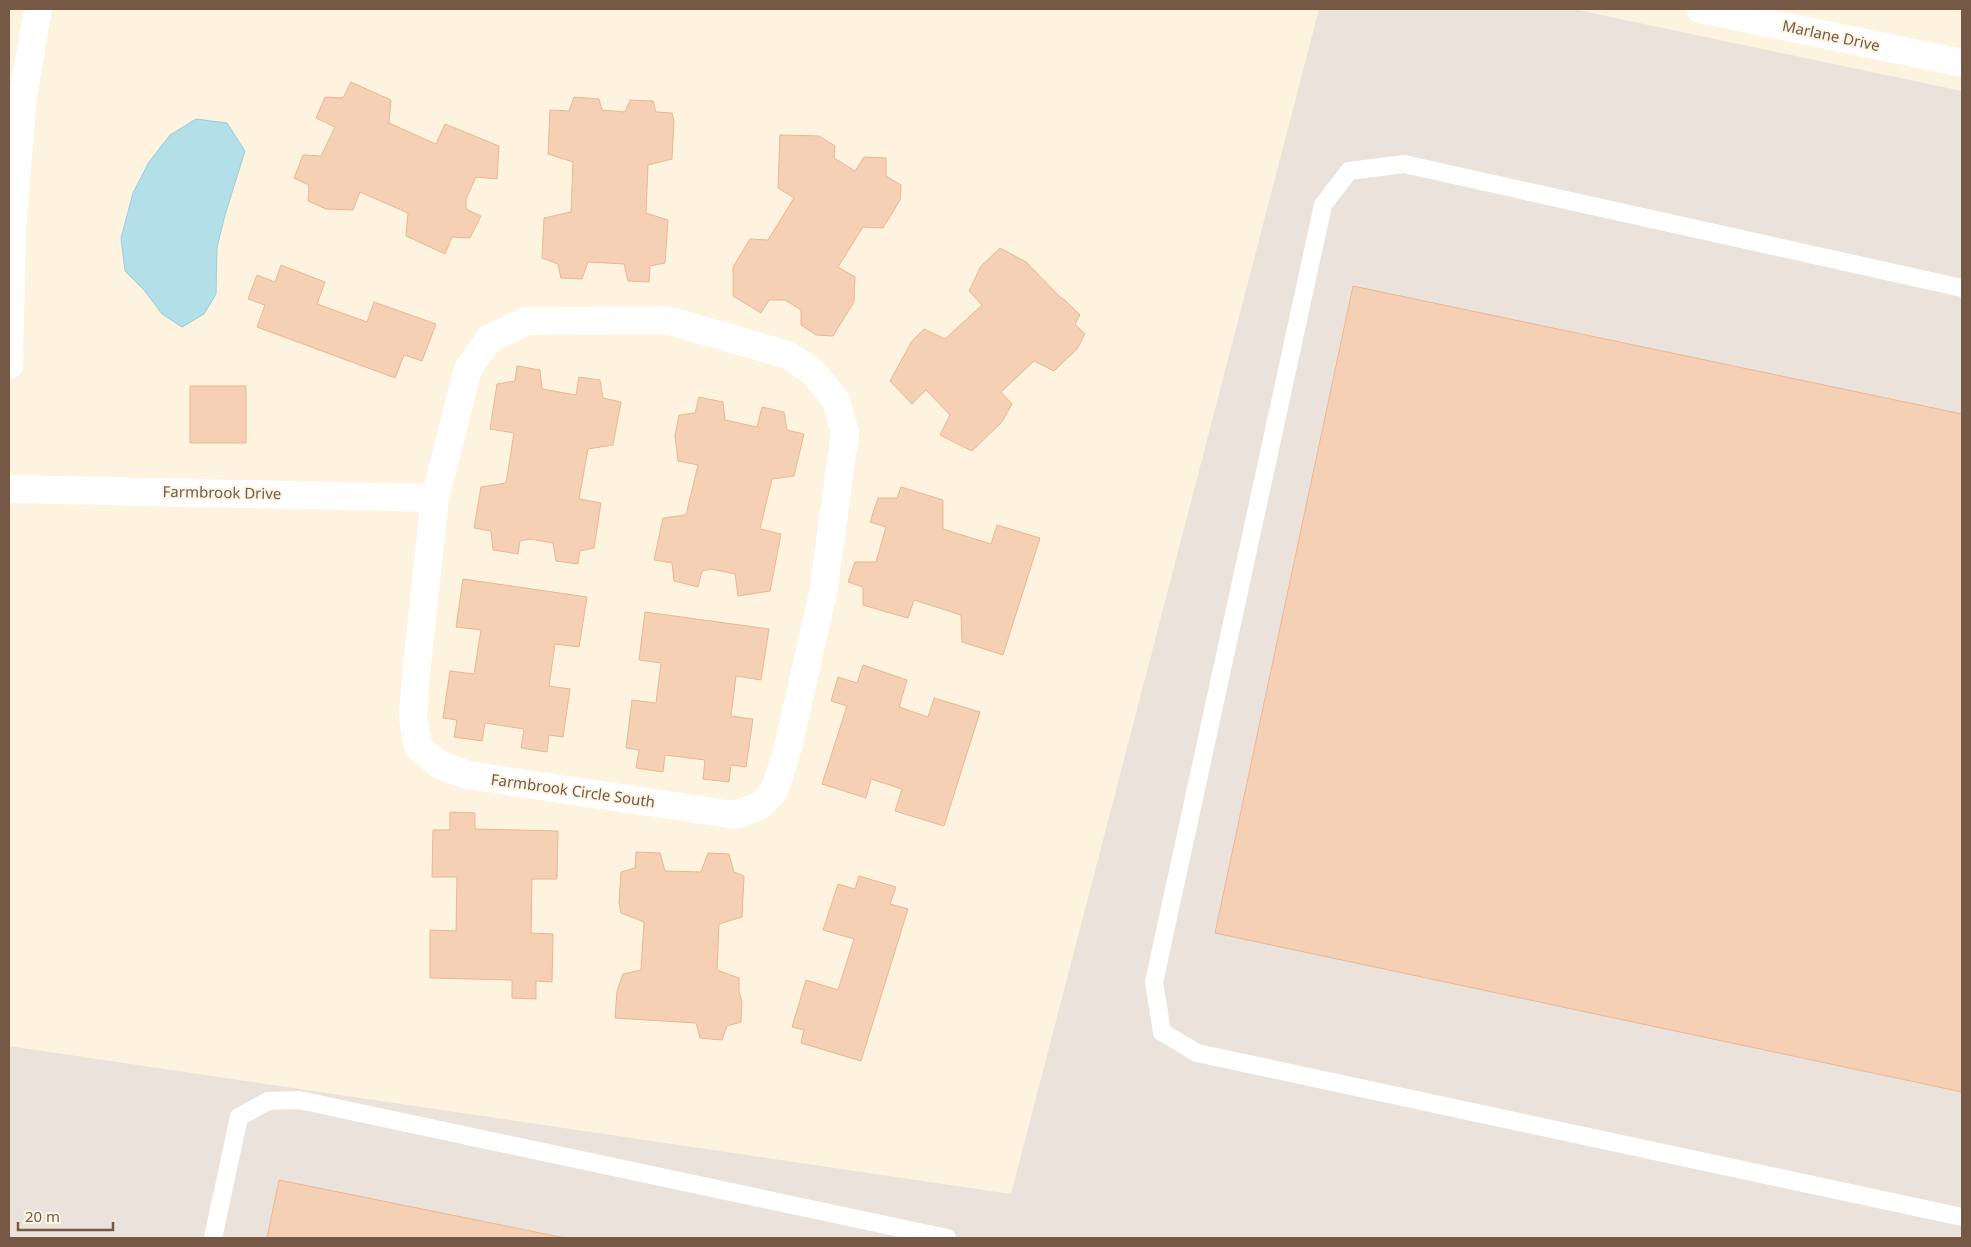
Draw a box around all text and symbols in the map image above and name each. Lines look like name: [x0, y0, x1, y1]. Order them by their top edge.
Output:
street label: Marlane Drive: [1781, 15, 1882, 55]
street label: Farmbrook Drive: [163, 481, 282, 503]
street label: Farmbrook Circle South: [490, 769, 656, 811]
scale bar: [18, 1200, 112, 1232]
text: 20 m: [25, 1206, 60, 1226]

